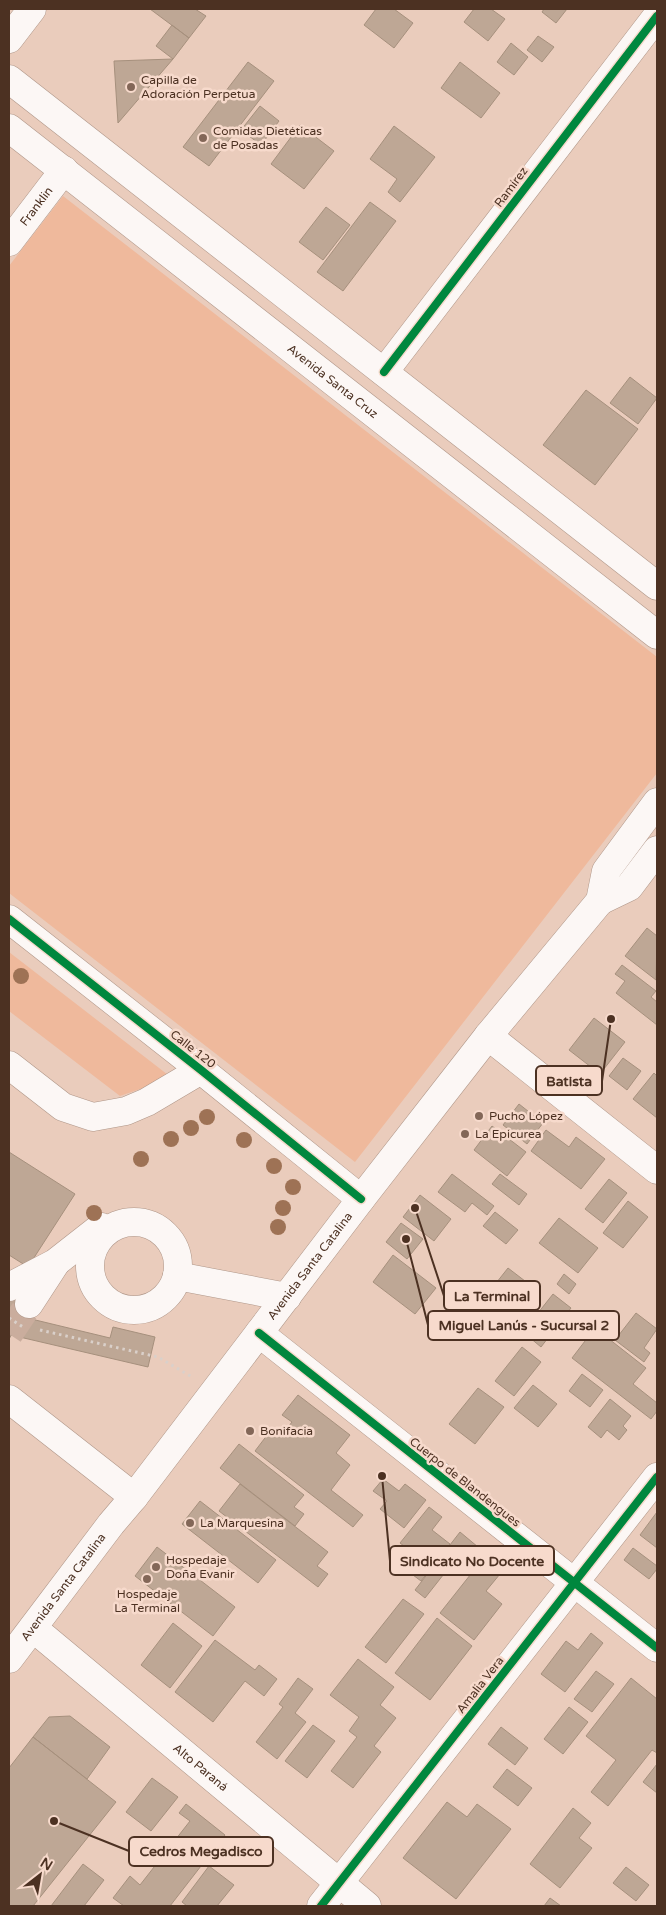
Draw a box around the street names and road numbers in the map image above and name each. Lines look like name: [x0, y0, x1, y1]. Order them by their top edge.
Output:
street label: Ramírez: [491, 164, 531, 210]
street label: Franklin: [17, 184, 56, 229]
street label: Avenida Santa Cruz: [285, 341, 381, 421]
street label: Calle 120: [168, 1027, 219, 1071]
street label: Avenida Santa Catalina: [265, 1209, 355, 1323]
street label: Cuerpo de Blandengues: [407, 1434, 523, 1530]
street label: Avenida Santa Catalina: [18, 1530, 108, 1644]
street label: Amalia Vera: [453, 1654, 507, 1716]
street label: Alto Paraná: [170, 1741, 231, 1794]

